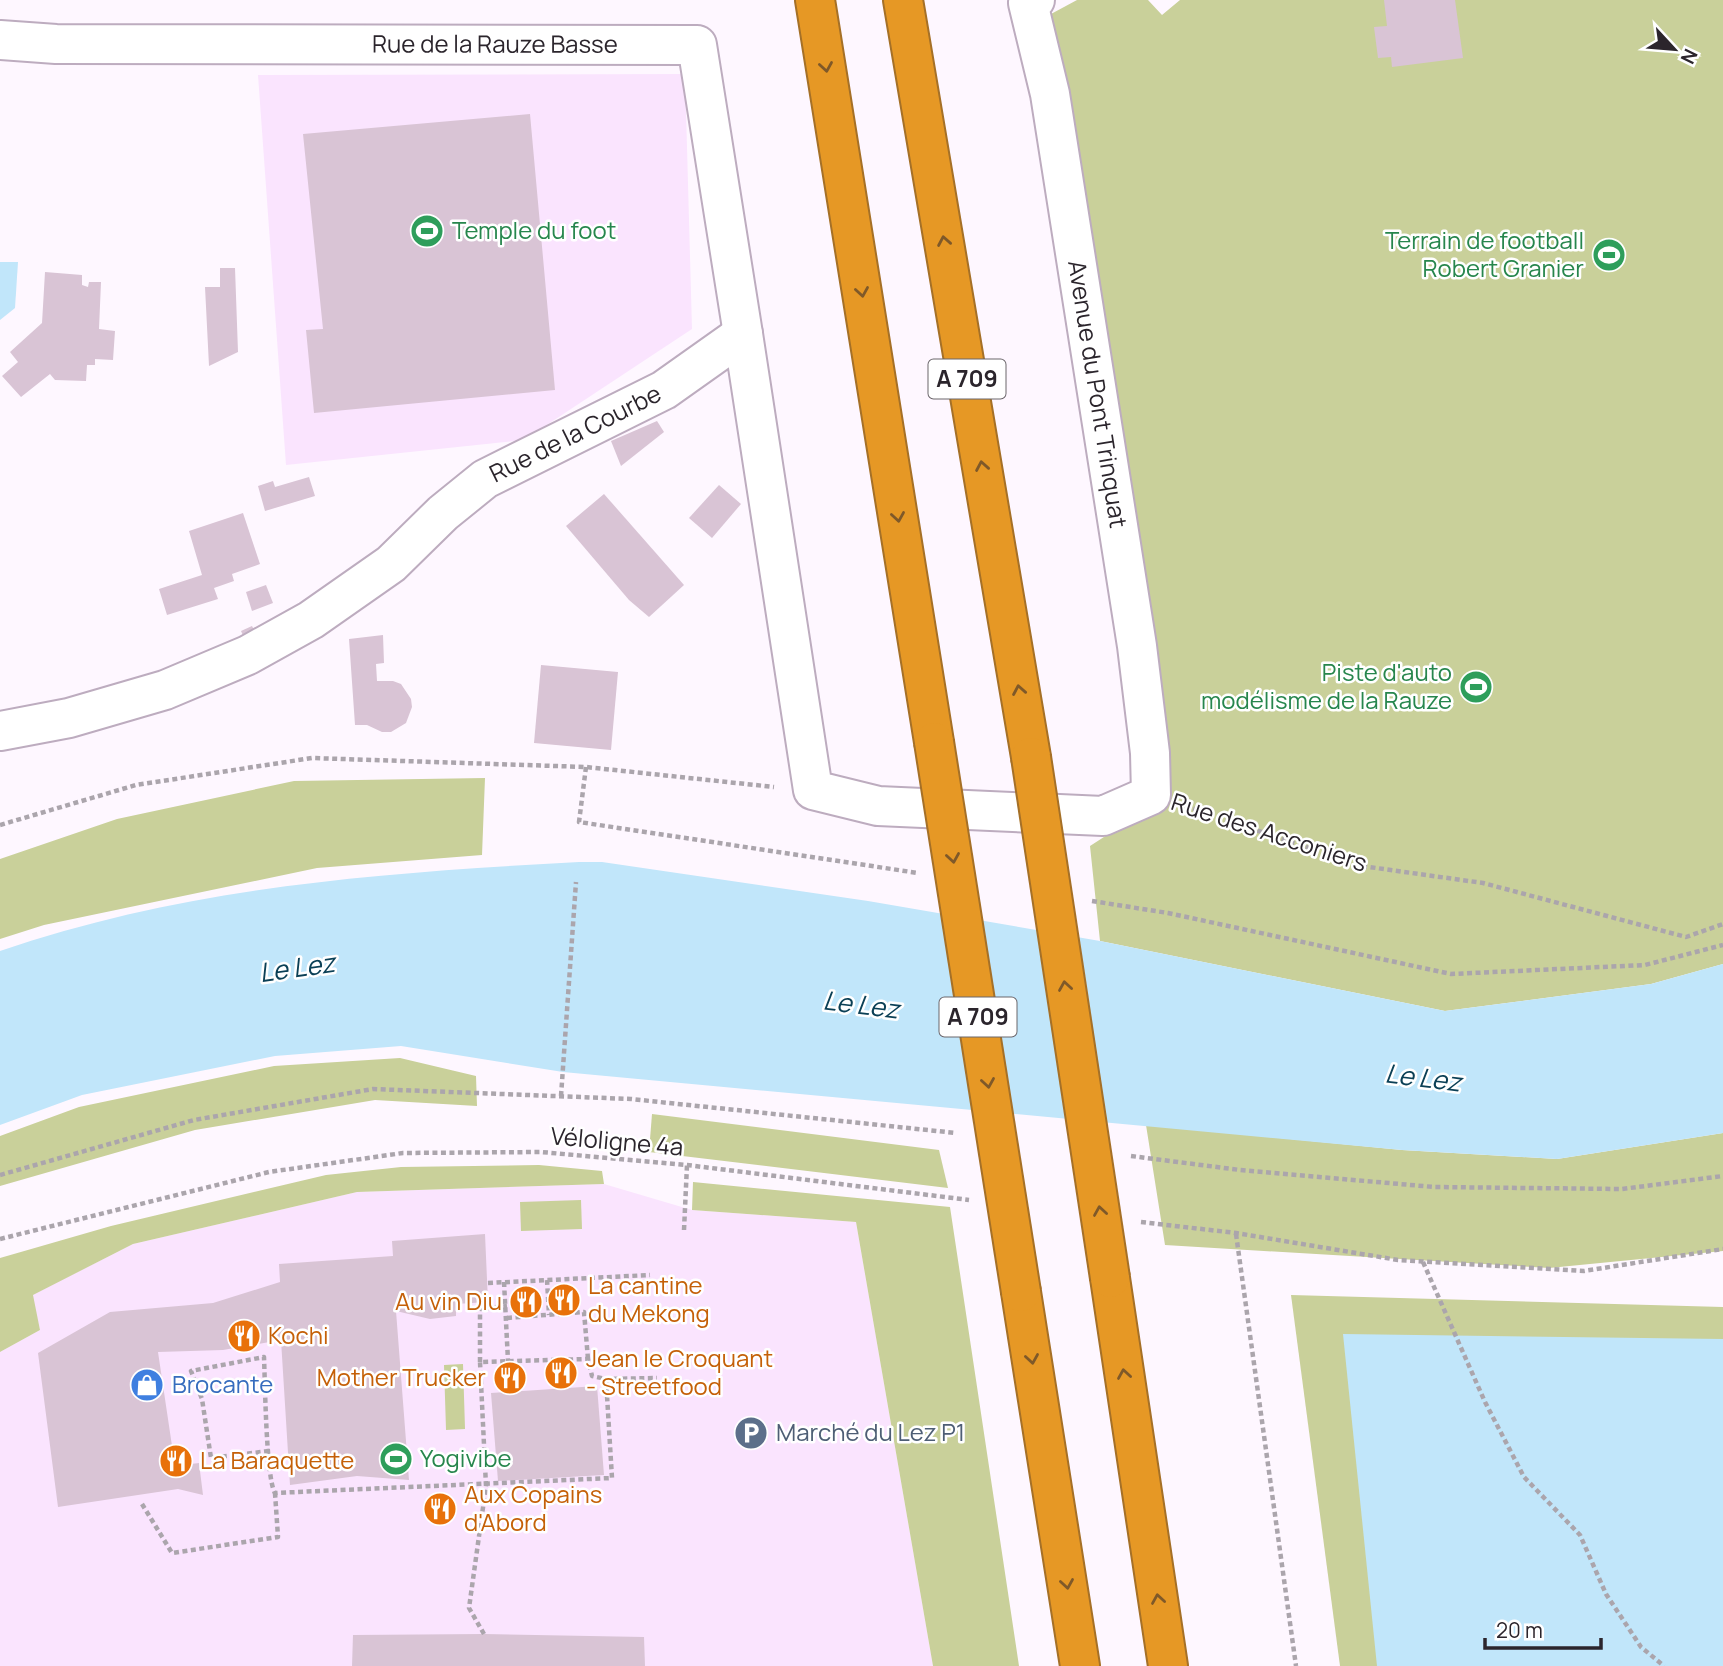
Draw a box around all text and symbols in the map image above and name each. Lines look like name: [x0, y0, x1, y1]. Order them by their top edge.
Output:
north arrow: [1639, 14, 1709, 84]
street label: Rue de la Rauze Basse: [372, 26, 618, 60]
text: N: [1675, 45, 1704, 68]
one-way arrow: [818, 61, 833, 73]
sports icon: Temple du foot: [408, 212, 446, 250]
place label: Temple du foot: [452, 213, 616, 246]
place label: Terrain de football Robert Granier: [1385, 223, 1584, 284]
one-way arrow: [937, 235, 952, 247]
sports icon: Terrain de football Robert Granier: [1590, 236, 1628, 274]
street label: Avenue du Pont Trinquat: [1061, 258, 1136, 530]
one-way arrow: [854, 286, 869, 298]
road number: A 709: [928, 360, 1006, 398]
street label: Rue de la Courbe: [484, 376, 666, 489]
one-way arrow: [975, 460, 990, 472]
one-way arrow: [890, 511, 905, 523]
place label: Piste d'auto modélisme de la Rauze: [1201, 655, 1452, 716]
sports icon: Piste d'auto modélisme de la Rauze: [1457, 668, 1495, 706]
one-way arrow: [1012, 684, 1027, 696]
street label: Rue des Acconiers: [1167, 784, 1371, 879]
one-way arrow: [945, 852, 960, 864]
water label: Le Lez: [257, 943, 340, 990]
one-way arrow: [1058, 980, 1073, 992]
water label: Le Lez: [821, 982, 904, 1027]
road number: A 709: [940, 998, 1016, 1036]
water label: Le Lez: [1383, 1055, 1466, 1100]
one-way arrow: [980, 1077, 995, 1089]
street label: Véloligne 4a: [549, 1118, 685, 1163]
one-way arrow: [1093, 1205, 1108, 1217]
place label: La cantine du Mekong: [588, 1268, 710, 1329]
restaurant icon: La cantine du Mekong: [545, 1281, 583, 1319]
restaurant icon: Au vin Diu: [507, 1283, 545, 1321]
place label: Au vin Diu: [395, 1284, 502, 1317]
restaurant icon: Kochi: [225, 1317, 263, 1355]
place label: Kochi: [268, 1318, 329, 1351]
place label: Jean le Croquant - Streetfood: [586, 1341, 773, 1402]
one-way arrow: [1024, 1353, 1039, 1365]
restaurant icon: Jean le Croquant - Streetfood: [542, 1354, 580, 1392]
restaurant icon: Mother Trucker: [491, 1359, 529, 1397]
place label: Mother Trucker: [317, 1360, 486, 1393]
shop icon: Brocante: [128, 1366, 166, 1404]
place label: Brocante: [172, 1367, 273, 1400]
one-way arrow: [1117, 1368, 1132, 1379]
parking icon: Marché du Lez P1: [732, 1414, 770, 1452]
place label: Marché du Lez P1: [776, 1415, 965, 1448]
sports icon: Yogivibe: [377, 1440, 415, 1478]
place label: Yogivibe: [420, 1441, 511, 1474]
restaurant icon: La Baraquette: [157, 1442, 195, 1480]
place label: La Baraquette: [200, 1443, 354, 1476]
place label: Aux Copains d'Abord: [464, 1477, 602, 1538]
restaurant icon: Aux Copains d'Abord: [421, 1490, 459, 1528]
one-way arrow: [1059, 1578, 1074, 1590]
one-way arrow: [1151, 1593, 1166, 1604]
scale bar: [1485, 1606, 1600, 1650]
text: 20 m: [1496, 1616, 1543, 1644]

